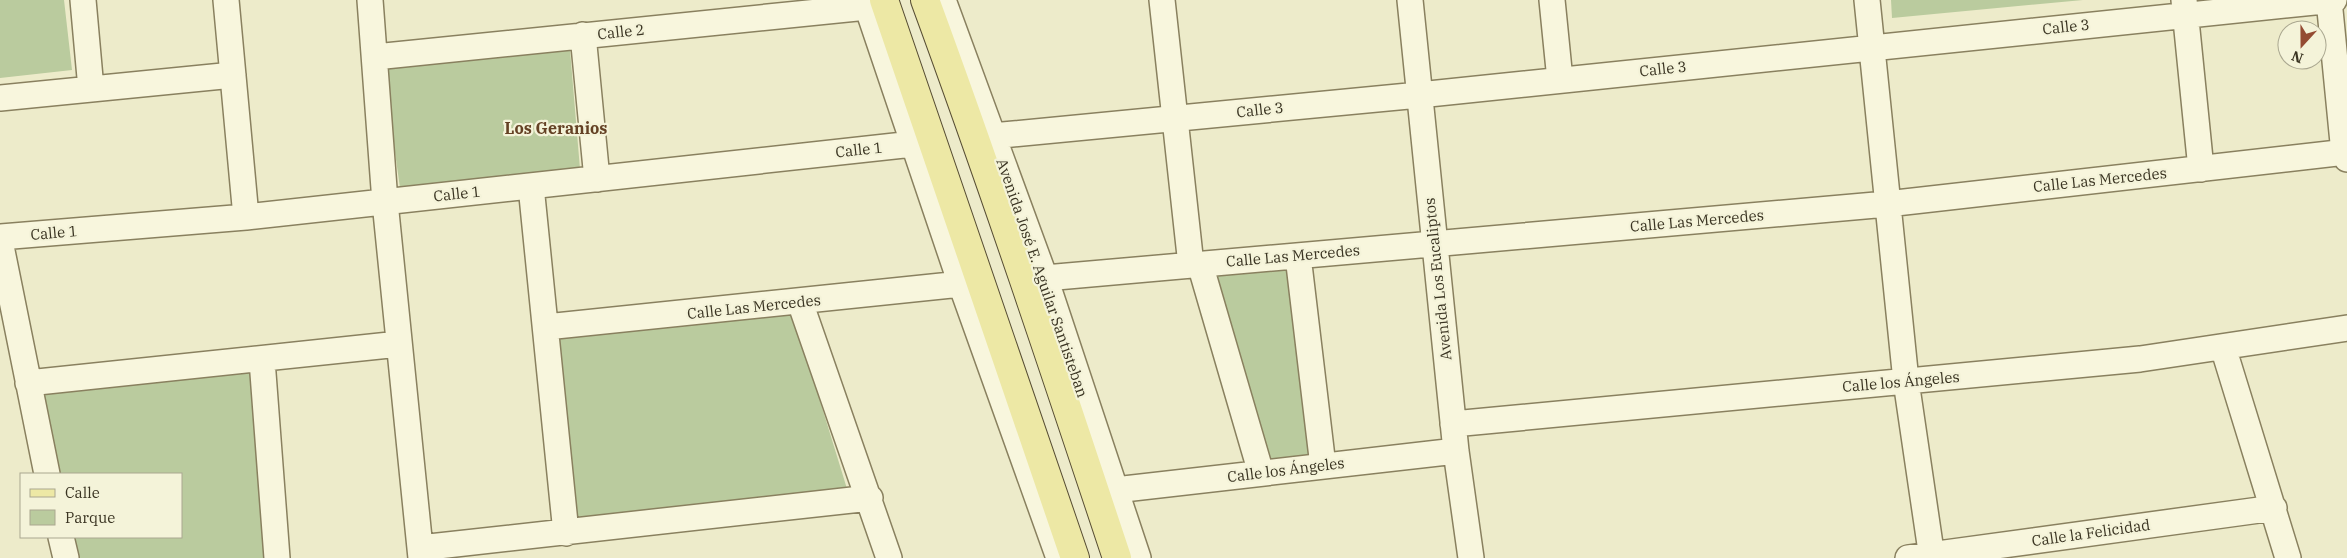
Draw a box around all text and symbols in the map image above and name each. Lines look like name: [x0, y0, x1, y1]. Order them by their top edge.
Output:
street label: Calle 3: [2041, 15, 2090, 38]
street label: Calle 2: [596, 20, 645, 43]
north arrow: [2277, 20, 2327, 70]
text: N: [2289, 47, 2306, 68]
street label: Calle 3: [1638, 57, 1687, 80]
street label: Calle 3: [1235, 98, 1284, 121]
district label: Los Geranios: [505, 118, 607, 138]
street label: Calle 1: [834, 138, 883, 161]
street label: Avenida José E. Aguilar Santisteban: [993, 156, 1093, 400]
street label: Calle Las Mercedes: [2032, 163, 2168, 196]
street label: Calle 1: [432, 182, 481, 205]
street label: Avenida Los Eucaliptos: [1420, 197, 1455, 361]
street label: Calle Las Mercedes: [1629, 205, 1765, 236]
street label: Calle 1: [30, 221, 78, 244]
street label: Calle Las Mercedes: [1225, 240, 1361, 271]
street label: Calle Las Mercedes: [686, 290, 822, 323]
street label: Calle los Ángeles: [1841, 367, 1961, 396]
street label: Calle los Ángeles: [1226, 453, 1346, 486]
legend: [20, 473, 182, 538]
text: Calle: [65, 483, 100, 502]
text: Parque: [65, 508, 115, 527]
street label: Calle la Felicidad: [2030, 515, 2151, 550]

